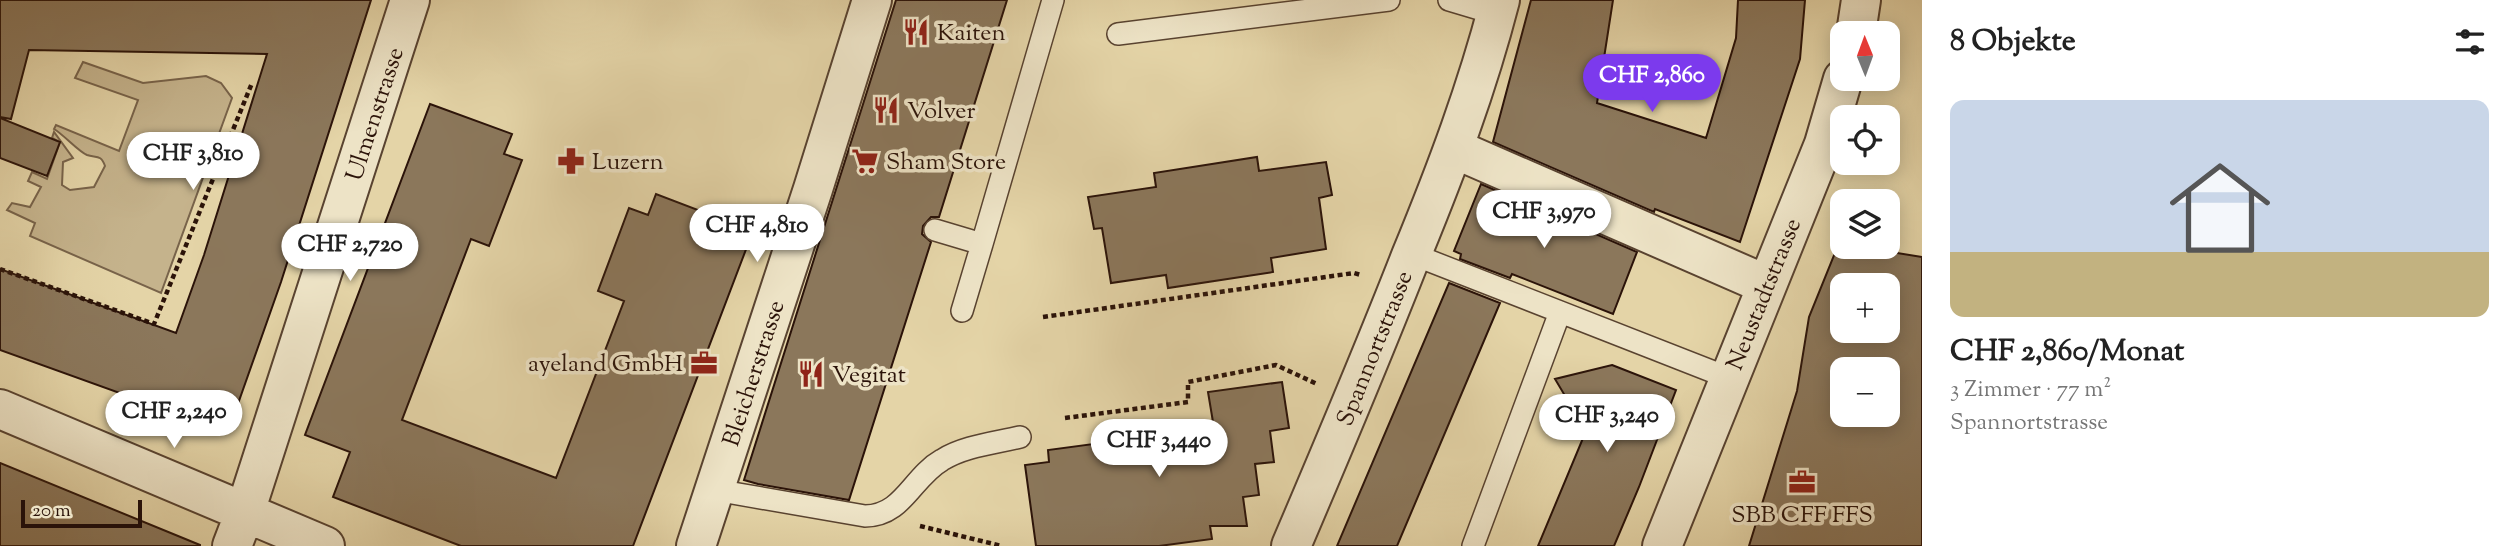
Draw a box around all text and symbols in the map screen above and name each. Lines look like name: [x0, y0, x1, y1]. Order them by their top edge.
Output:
restaurant icon: Kaiten: [901, 17, 931, 47]
place label: Kaiten: [937, 17, 1006, 51]
north arrow: [1830, 21, 1900, 91]
map controls: [1830, 21, 1900, 427]
text: 8 Objekte: [1950, 21, 2076, 64]
icon: filters: [2451, 23, 2489, 61]
street label: Ulmenstrasse: [338, 43, 414, 186]
pin: CHF 2,860: [1572, 54, 1732, 114]
text: CHF 2,860: [1599, 60, 1705, 93]
restaurant icon: Volver: [871, 95, 901, 125]
place label: Volver: [907, 95, 976, 129]
button: locate: [1830, 105, 1900, 175]
pin: CHF 3,810: [113, 132, 273, 192]
text: CHF 3,810: [143, 138, 243, 171]
icon: home: [2157, 145, 2283, 271]
pharmacy icon: Luzern: [556, 146, 586, 176]
place label: Luzern: [592, 146, 664, 180]
supermarket icon: Sham Store: [850, 146, 880, 176]
place label: Sham Store: [886, 146, 1006, 180]
button: layers: [1830, 189, 1900, 259]
pin: CHF 3,970: [1464, 190, 1624, 250]
text: CHF 3,970: [1492, 196, 1596, 229]
pin: CHF 4,810: [677, 204, 837, 264]
text: CHF 4,810: [706, 210, 809, 243]
street label: Neustadtstrasse: [1719, 214, 1811, 376]
pin: CHF 2,720: [270, 224, 430, 283]
text: CHF 2,720: [297, 229, 403, 262]
street label: Spannortstrasse: [1329, 266, 1423, 432]
button: +: [1830, 273, 1900, 343]
street label: Bleicherstrasse: [715, 296, 795, 451]
text: CHF 2,860/Monat: [1950, 331, 2184, 374]
place label: ayeland GmbH: [528, 348, 683, 382]
office icon: ayeland GmbH: [689, 348, 719, 378]
button: −: [1830, 357, 1900, 427]
restaurant icon: Vegitat: [796, 359, 826, 389]
place label: Vegitat: [832, 359, 906, 393]
text: 3 Zimmer · 77 m²: [1950, 374, 2111, 407]
pin: CHF 2,240: [94, 391, 254, 450]
pin: CHF 3,240: [1527, 394, 1687, 454]
text: CHF 2,240: [121, 396, 227, 429]
text: CHF 3,240: [1555, 400, 1659, 433]
text: Spannortstrasse: [1950, 407, 2108, 440]
pin: CHF 3,440: [1079, 420, 1239, 479]
text: CHF 3,440: [1107, 425, 1211, 458]
office icon: SBB CFF FFS: [1787, 467, 1817, 497]
scale bar: [21, 497, 142, 529]
text: 20 m: [32, 498, 71, 525]
place label: SBB CFF FFS: [1731, 499, 1873, 533]

